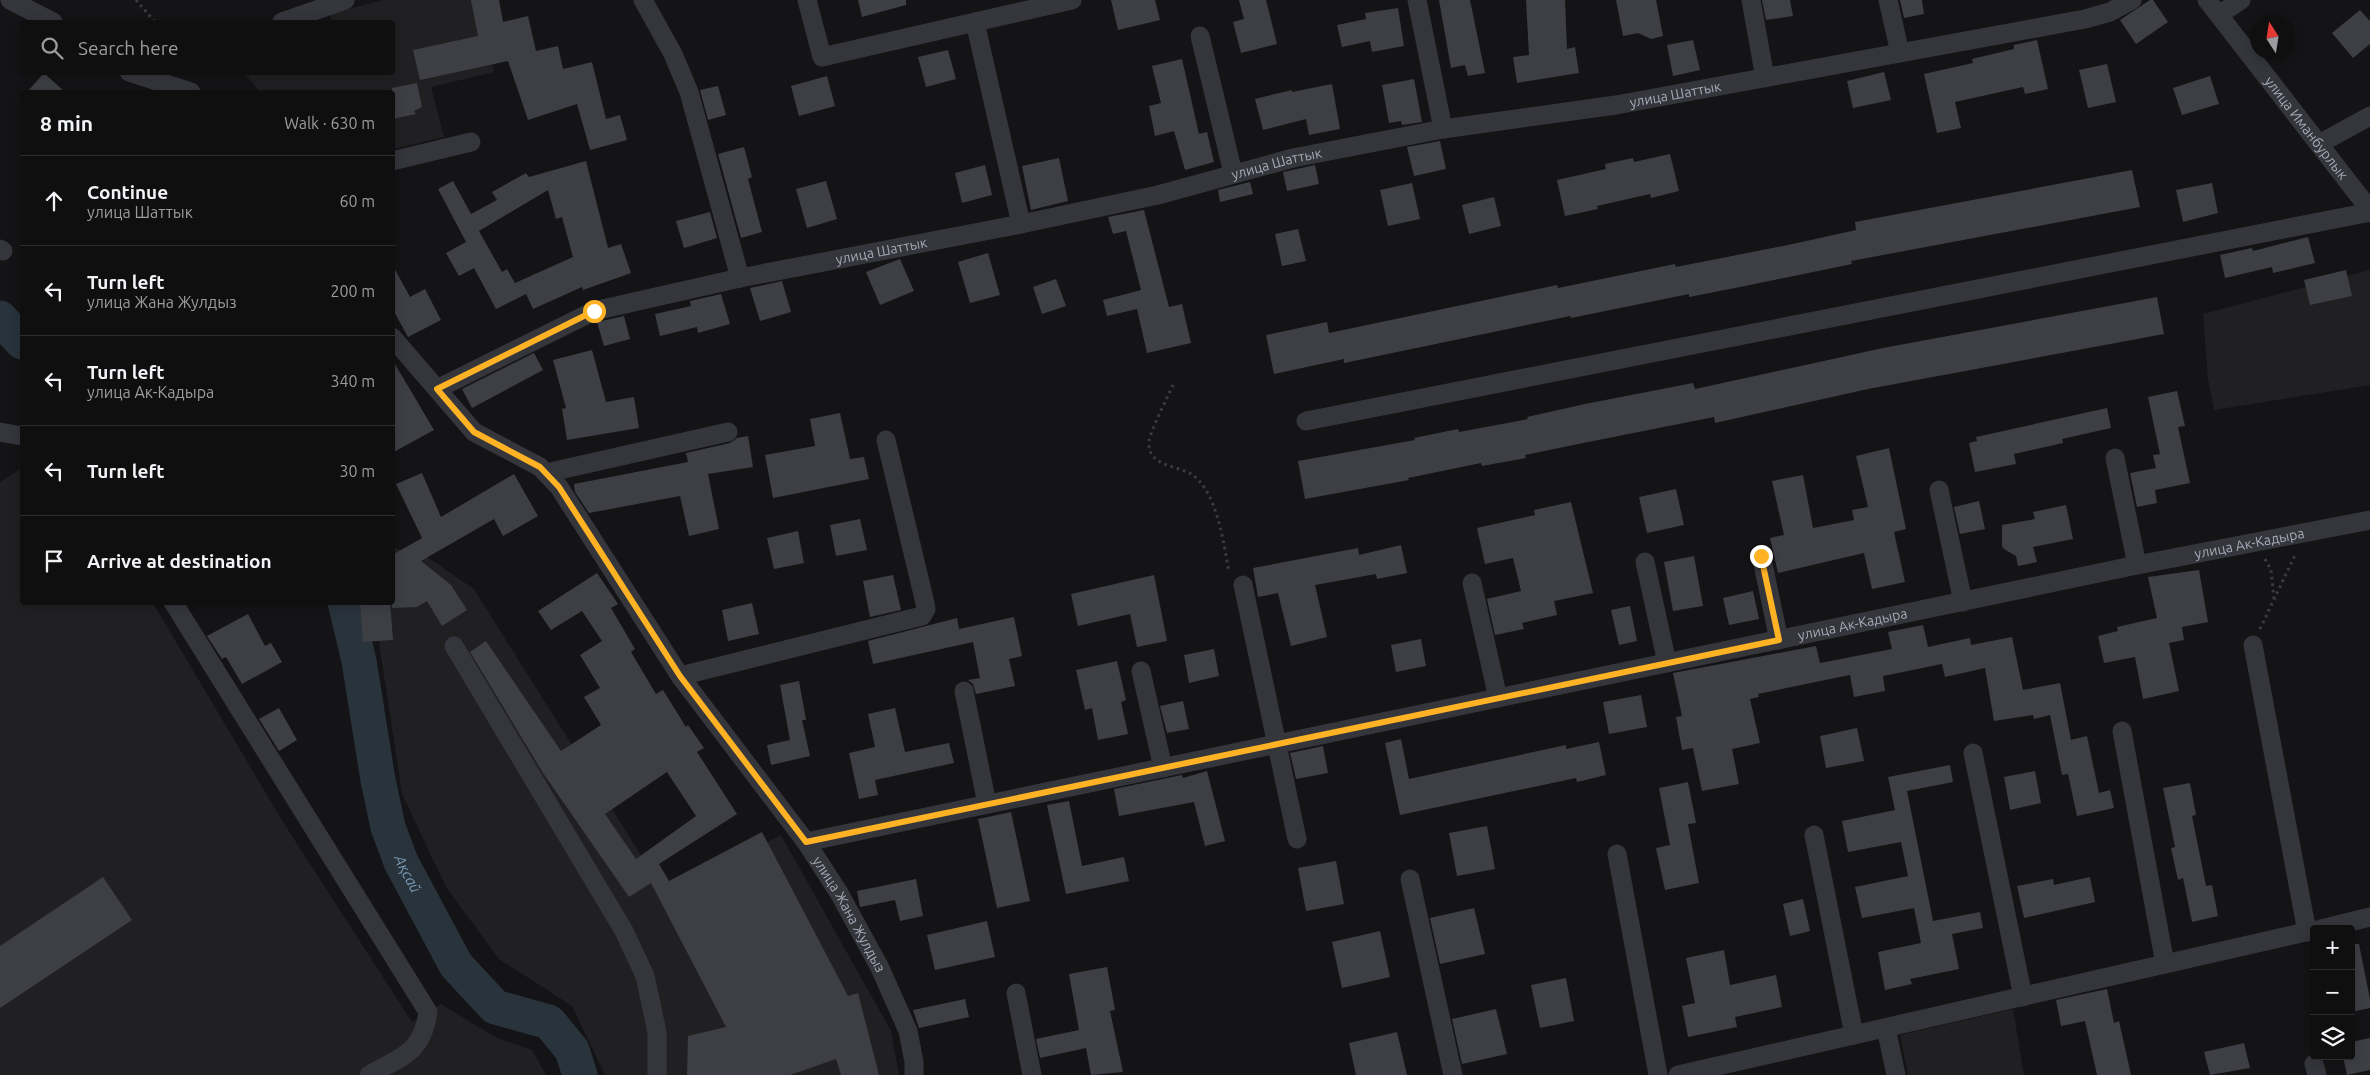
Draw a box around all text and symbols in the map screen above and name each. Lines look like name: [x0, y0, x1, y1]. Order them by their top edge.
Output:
north arrow: [2250, 15, 2295, 60]
search box: [20, 20, 395, 75]
icon: search: [38, 34, 66, 62]
text: Search here: [78, 37, 178, 59]
street label: улица Иманбурлык: [2261, 73, 2351, 183]
street label: улица Шаттык: [1628, 78, 1722, 110]
text: 8 min: [40, 111, 93, 135]
text: Walk · 630 m: [284, 114, 375, 132]
street label: улица Шаттык: [1230, 145, 1323, 183]
text: Continue: [87, 181, 168, 203]
icon: ahead: [40, 187, 68, 215]
text: 60 m: [339, 192, 375, 210]
text: улица Шаттык: [87, 203, 193, 221]
street label: улица Шаттык: [834, 234, 928, 267]
text: Turn left: [87, 271, 165, 293]
icon: left: [40, 277, 68, 305]
text: 200 m: [330, 282, 375, 300]
text: улица Жана Жулдыз: [87, 293, 237, 311]
route start: [583, 300, 606, 323]
text: Turn left: [87, 361, 165, 383]
icon: left: [40, 367, 68, 395]
text: 340 m: [330, 372, 375, 390]
text: улица Ак-Кадыра: [87, 383, 214, 401]
icon: left: [40, 457, 68, 485]
text: Turn left: [87, 460, 165, 482]
text: 30 m: [339, 462, 375, 480]
street label: улица Ак-Кадыра: [2193, 525, 2306, 562]
route end: [1750, 545, 1773, 568]
icon: arrive: [40, 547, 68, 575]
text: Arrive at destination: [87, 550, 272, 572]
street label: улица Ак-Кадыра: [1796, 605, 1909, 643]
water label: Ақсай: [391, 852, 425, 895]
street label: улица Жана Жулдыз: [809, 853, 889, 975]
map controls: [2310, 925, 2355, 1060]
button: +: [2310, 925, 2355, 970]
button: −: [2310, 970, 2355, 1015]
button: layers: [2310, 1015, 2355, 1060]

